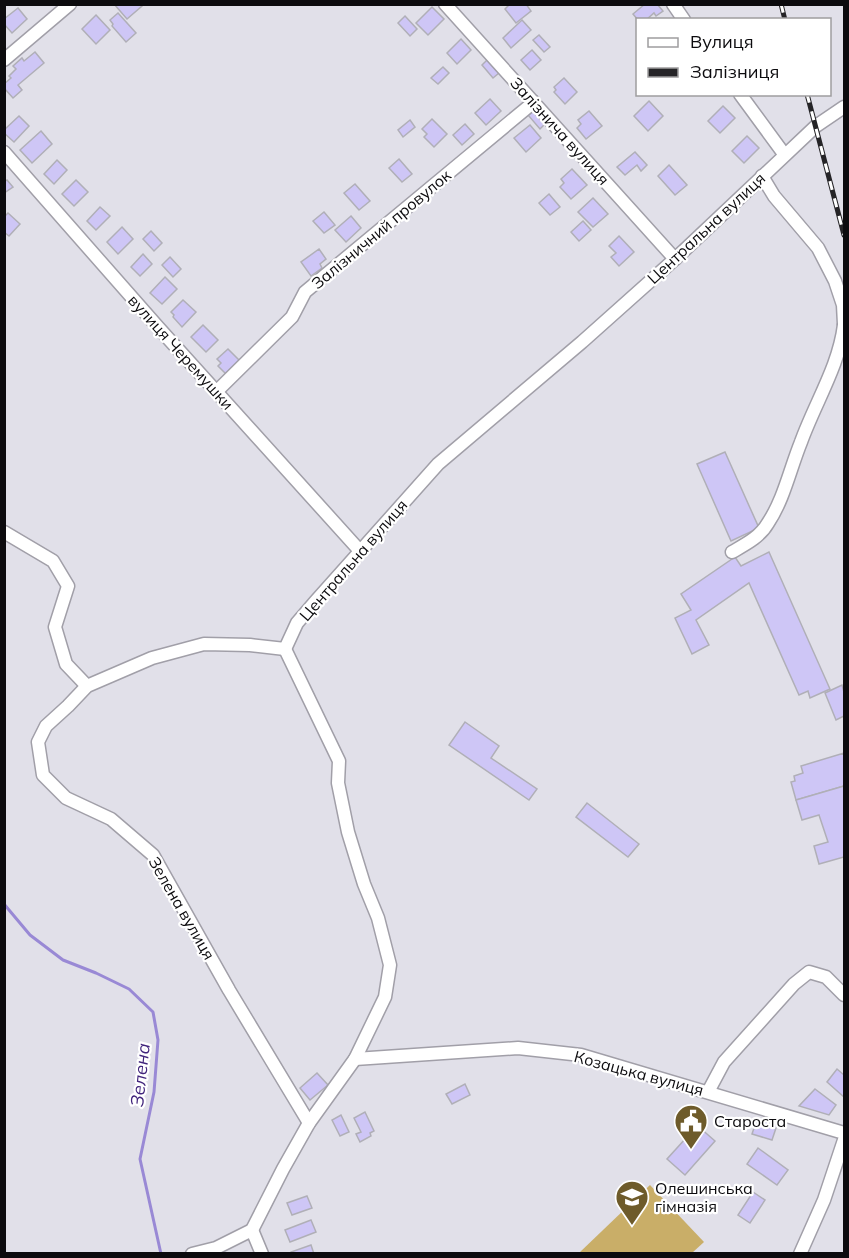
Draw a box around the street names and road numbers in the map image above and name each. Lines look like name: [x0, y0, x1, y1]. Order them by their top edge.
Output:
street label: Залізнича вулиця: [506, 73, 614, 189]
street label: Залізничний провулок: [307, 165, 455, 293]
street label: Центральна вулиця: [643, 168, 769, 288]
street label: вулиця Черемушки: [124, 290, 238, 414]
street label: Центральна вулиця: [295, 495, 411, 625]
street label: Зелена вулиця: [144, 853, 220, 963]
street label: Козацька вулиця: [572, 1046, 706, 1100]

